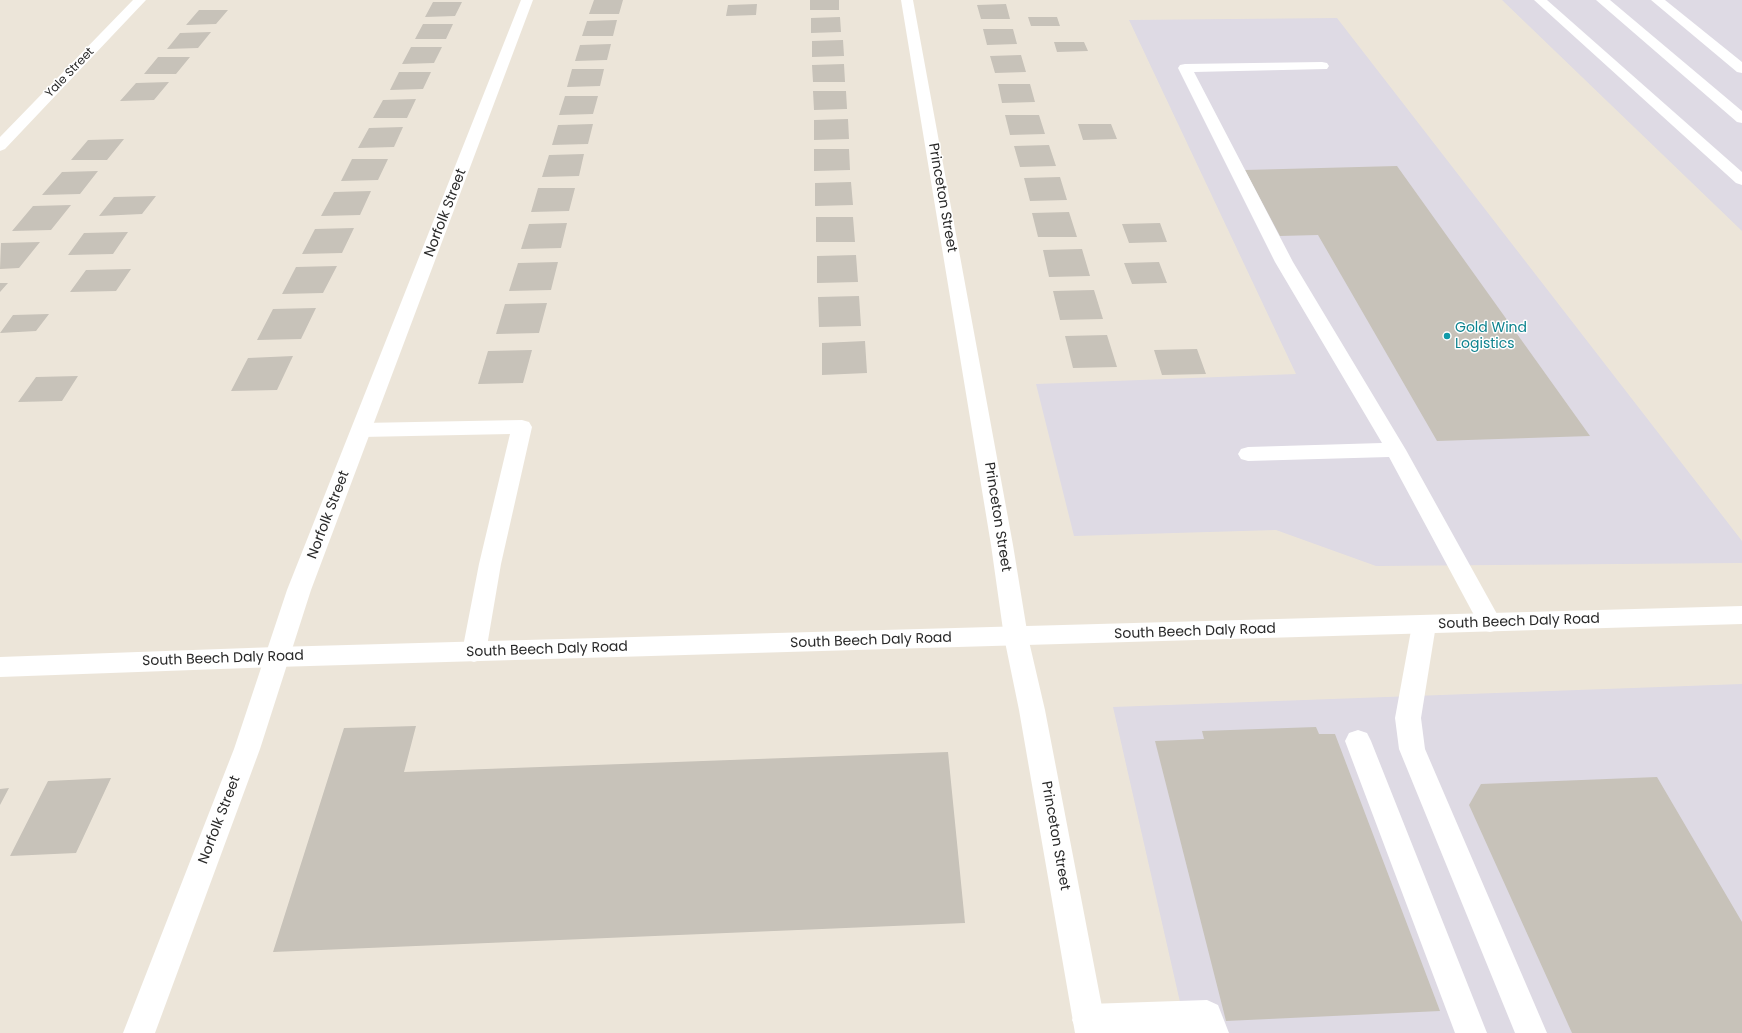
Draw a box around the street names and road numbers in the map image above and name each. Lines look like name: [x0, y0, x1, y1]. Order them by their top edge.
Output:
street label: Yale Street: [43, 45, 97, 101]
street label: Princeton Street: [924, 142, 960, 254]
street label: Norfolk Street: [421, 167, 471, 259]
street label: Princeton Street: [980, 461, 1014, 573]
street label: Norfolk Street: [304, 469, 354, 561]
street label: South Beech Daly Road: [1438, 611, 1600, 633]
street label: South Beech Daly Road: [1114, 621, 1276, 643]
street label: South Beech Daly Road: [790, 630, 952, 652]
street label: South Beech Daly Road: [466, 639, 628, 661]
street label: South Beech Daly Road: [142, 648, 304, 670]
street label: Norfolk Street: [195, 774, 245, 866]
street label: Princeton Street: [1037, 780, 1073, 892]

